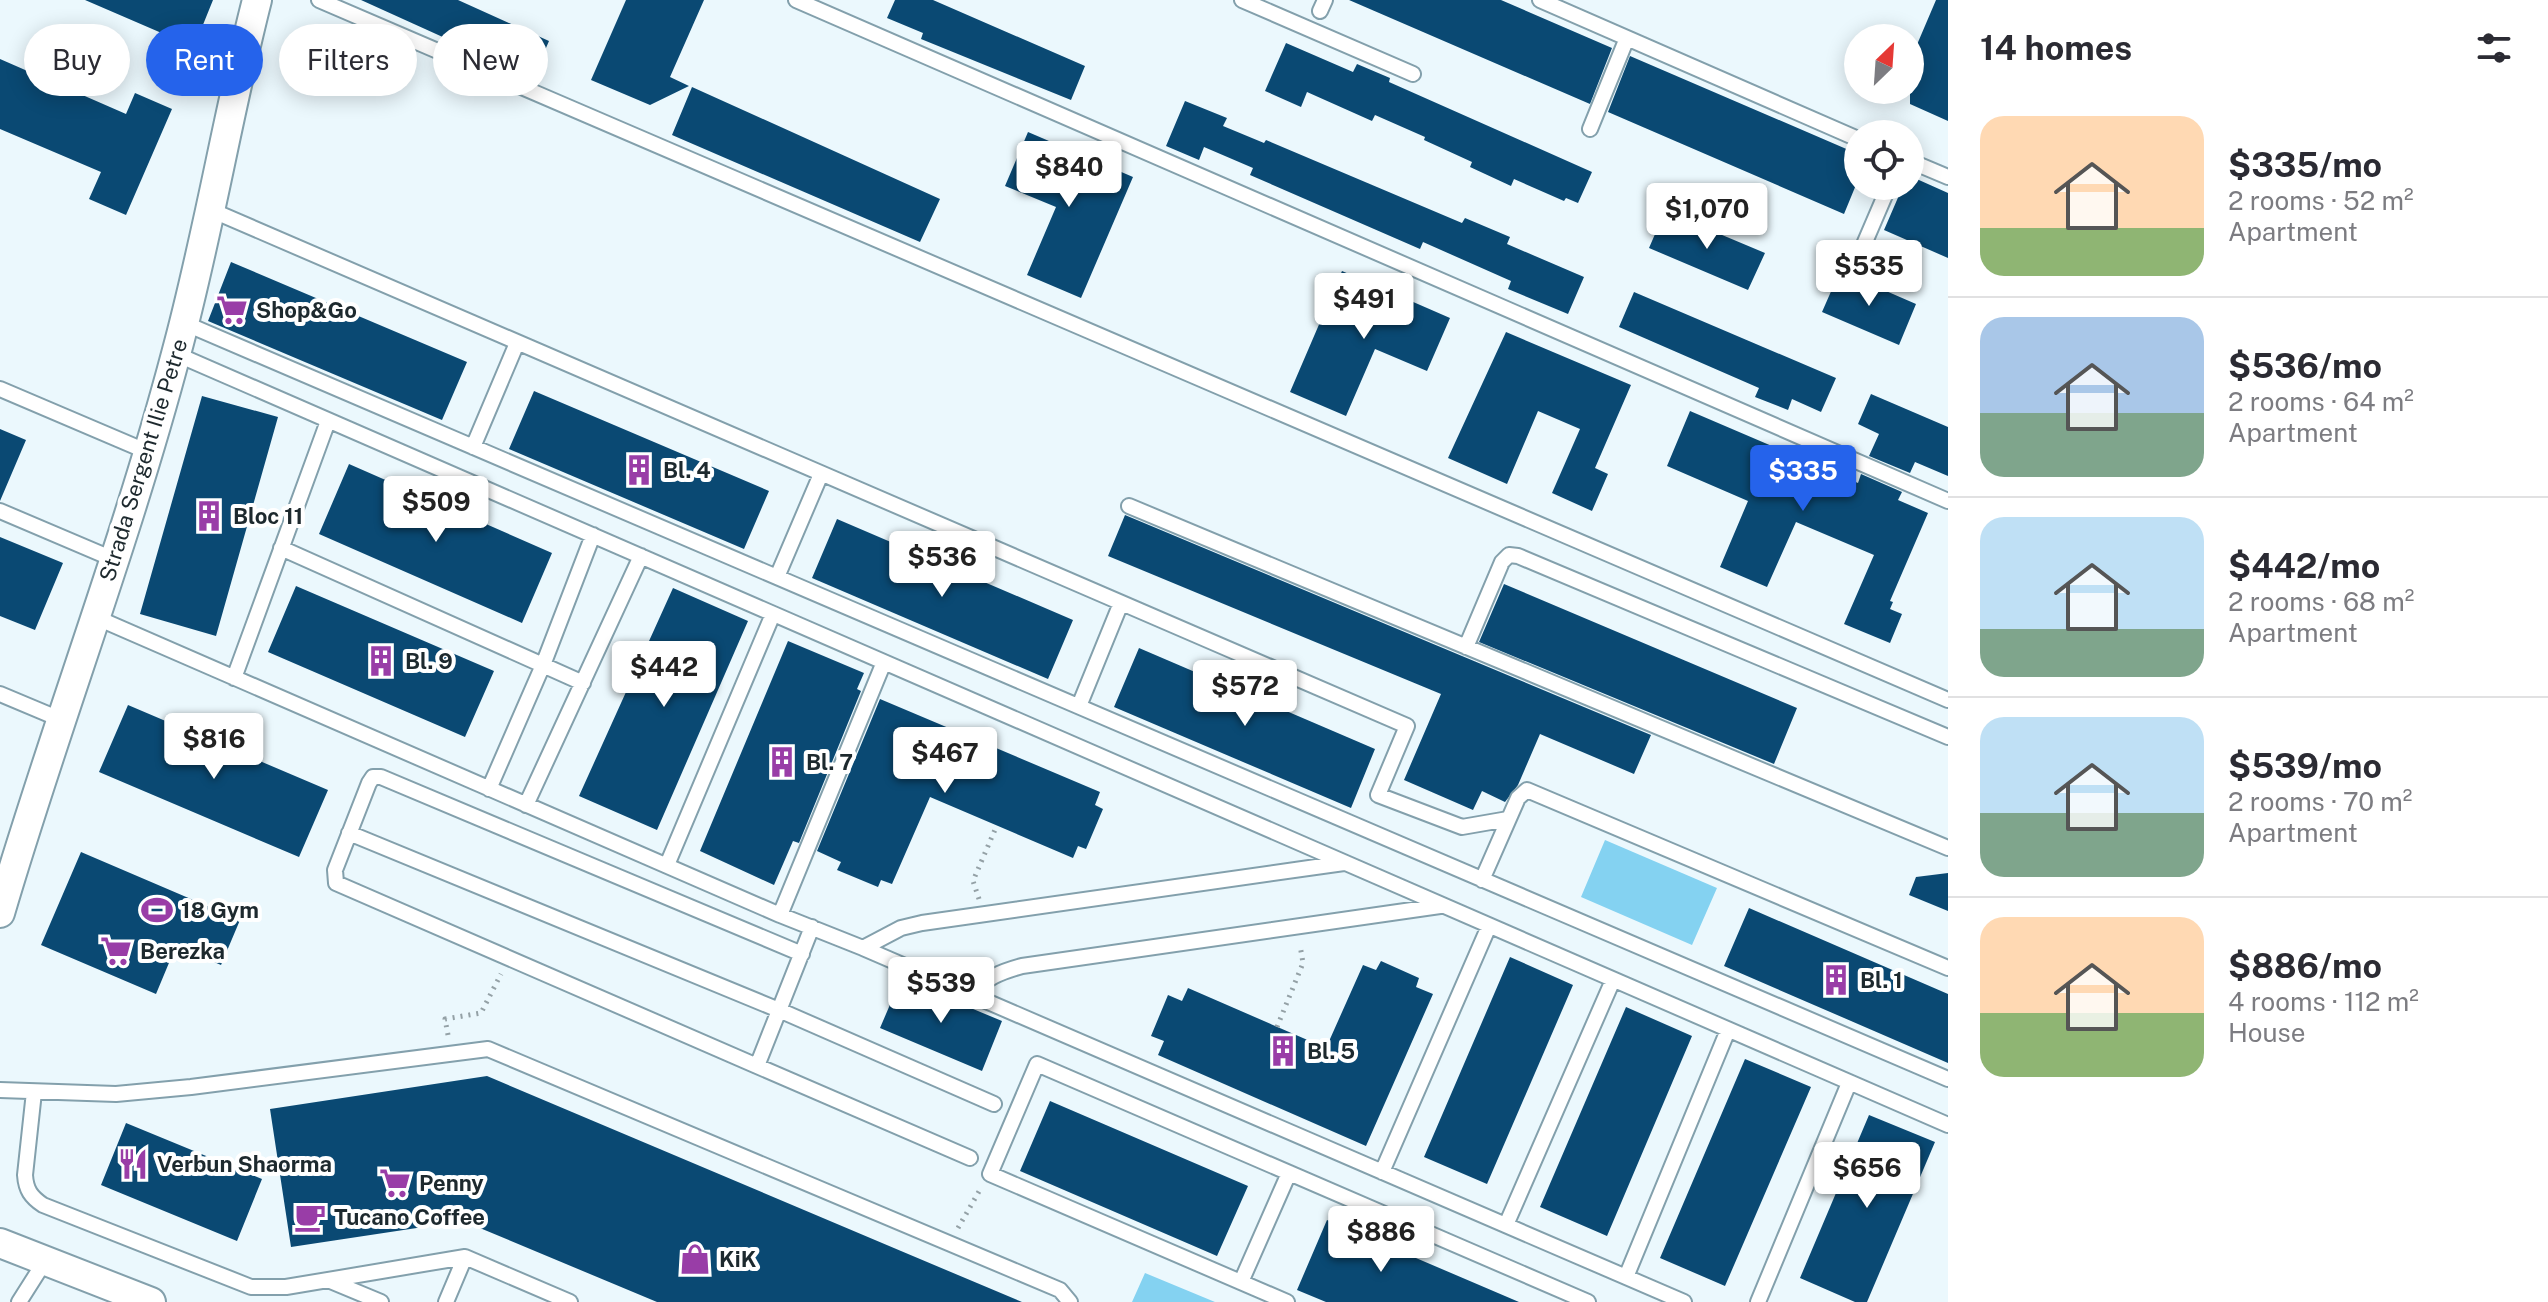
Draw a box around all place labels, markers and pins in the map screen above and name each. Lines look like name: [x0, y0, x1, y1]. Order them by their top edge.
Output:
pin: $840: [1022, 141, 1116, 209]
pin: $1,070: [1642, 183, 1772, 251]
pin: $535: [1822, 240, 1916, 308]
pin: $491: [1317, 273, 1411, 341]
supermarket icon: Shop&Go: [215, 293, 249, 327]
place label: Shop&Go: [256, 297, 357, 323]
pin: $335: [1756, 445, 1850, 513]
building icon: Bl. 4: [622, 453, 656, 487]
place label: Bl. 4: [663, 457, 711, 483]
pin: $509: [389, 476, 483, 544]
building icon: Bloc 11: [192, 499, 226, 533]
place label: Bloc 11: [233, 503, 303, 529]
pin: $536: [895, 531, 989, 599]
pin: $442: [617, 641, 711, 709]
building icon: Bl. 9: [364, 644, 398, 678]
place label: Bl. 9: [405, 648, 453, 674]
pin: $572: [1198, 660, 1292, 728]
pin: $816: [167, 713, 261, 781]
pin: $467: [898, 727, 992, 795]
building icon: Bl. 7: [765, 745, 799, 779]
place label: Bl. 7: [806, 749, 853, 775]
sports icon: 18 Gym: [140, 893, 174, 927]
place label: 18 Gym: [181, 897, 259, 923]
supermarket icon: Berezka: [99, 934, 133, 968]
place label: Berezka: [140, 938, 225, 964]
pin: $539: [894, 957, 988, 1025]
building icon: Bl. 1: [1819, 963, 1853, 997]
place label: Bl. 1: [1860, 967, 1903, 993]
building icon: Bl. 5: [1266, 1034, 1300, 1068]
place label: Bl. 5: [1307, 1038, 1355, 1064]
pin: $656: [1820, 1142, 1914, 1210]
restaurant icon: Verbun Shaorma: [116, 1147, 150, 1181]
place label: Verbun Shaorma: [157, 1151, 332, 1177]
supermarket icon: Penny: [378, 1166, 412, 1200]
place label: Penny: [419, 1170, 484, 1196]
cafe icon: Tucano Coffee: [293, 1200, 327, 1234]
place label: Tucano Coffee: [334, 1204, 485, 1230]
pin: $886: [1334, 1206, 1428, 1274]
shop icon: KiK: [678, 1242, 712, 1276]
place label: KiK: [719, 1246, 757, 1272]

